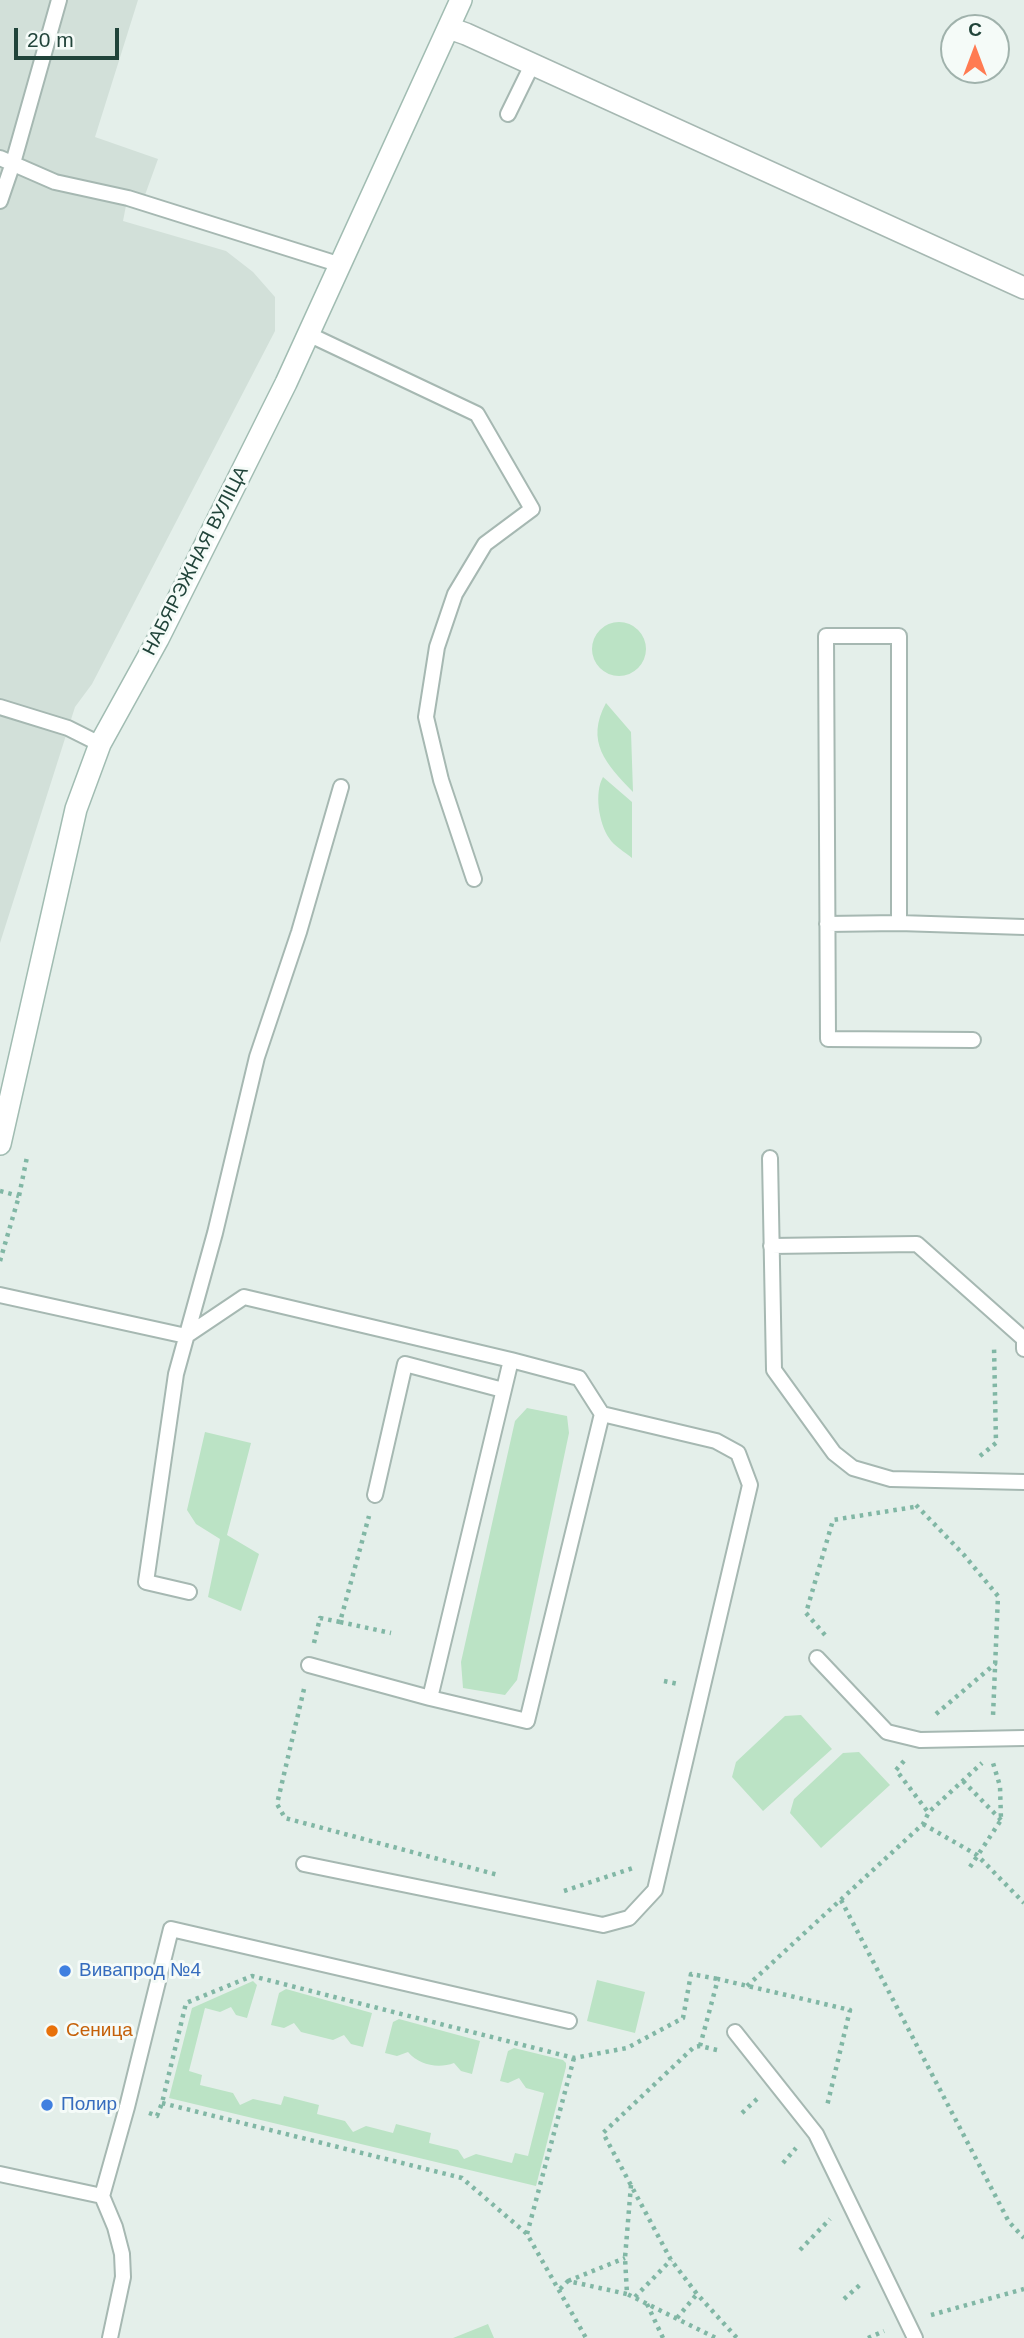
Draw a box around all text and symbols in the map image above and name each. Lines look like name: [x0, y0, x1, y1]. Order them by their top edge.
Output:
scale bar: [18, 14, 122, 58]
north arrow: [940, 14, 1010, 84]
text: С: [968, 19, 982, 40]
text: 20 m: [27, 28, 74, 51]
street label: НАБЯРЭЖНАЯ ВУЛІЦА: [138, 463, 254, 659]
place label: Вивапрод №4: [79, 1960, 201, 1982]
marker: Вивапрод №4: [57, 1963, 73, 1979]
place label: Сеница: [66, 2020, 133, 2042]
marker: Сеница: [44, 2023, 60, 2039]
place label: Полир: [61, 2094, 117, 2116]
marker: Полир: [39, 2097, 55, 2113]

